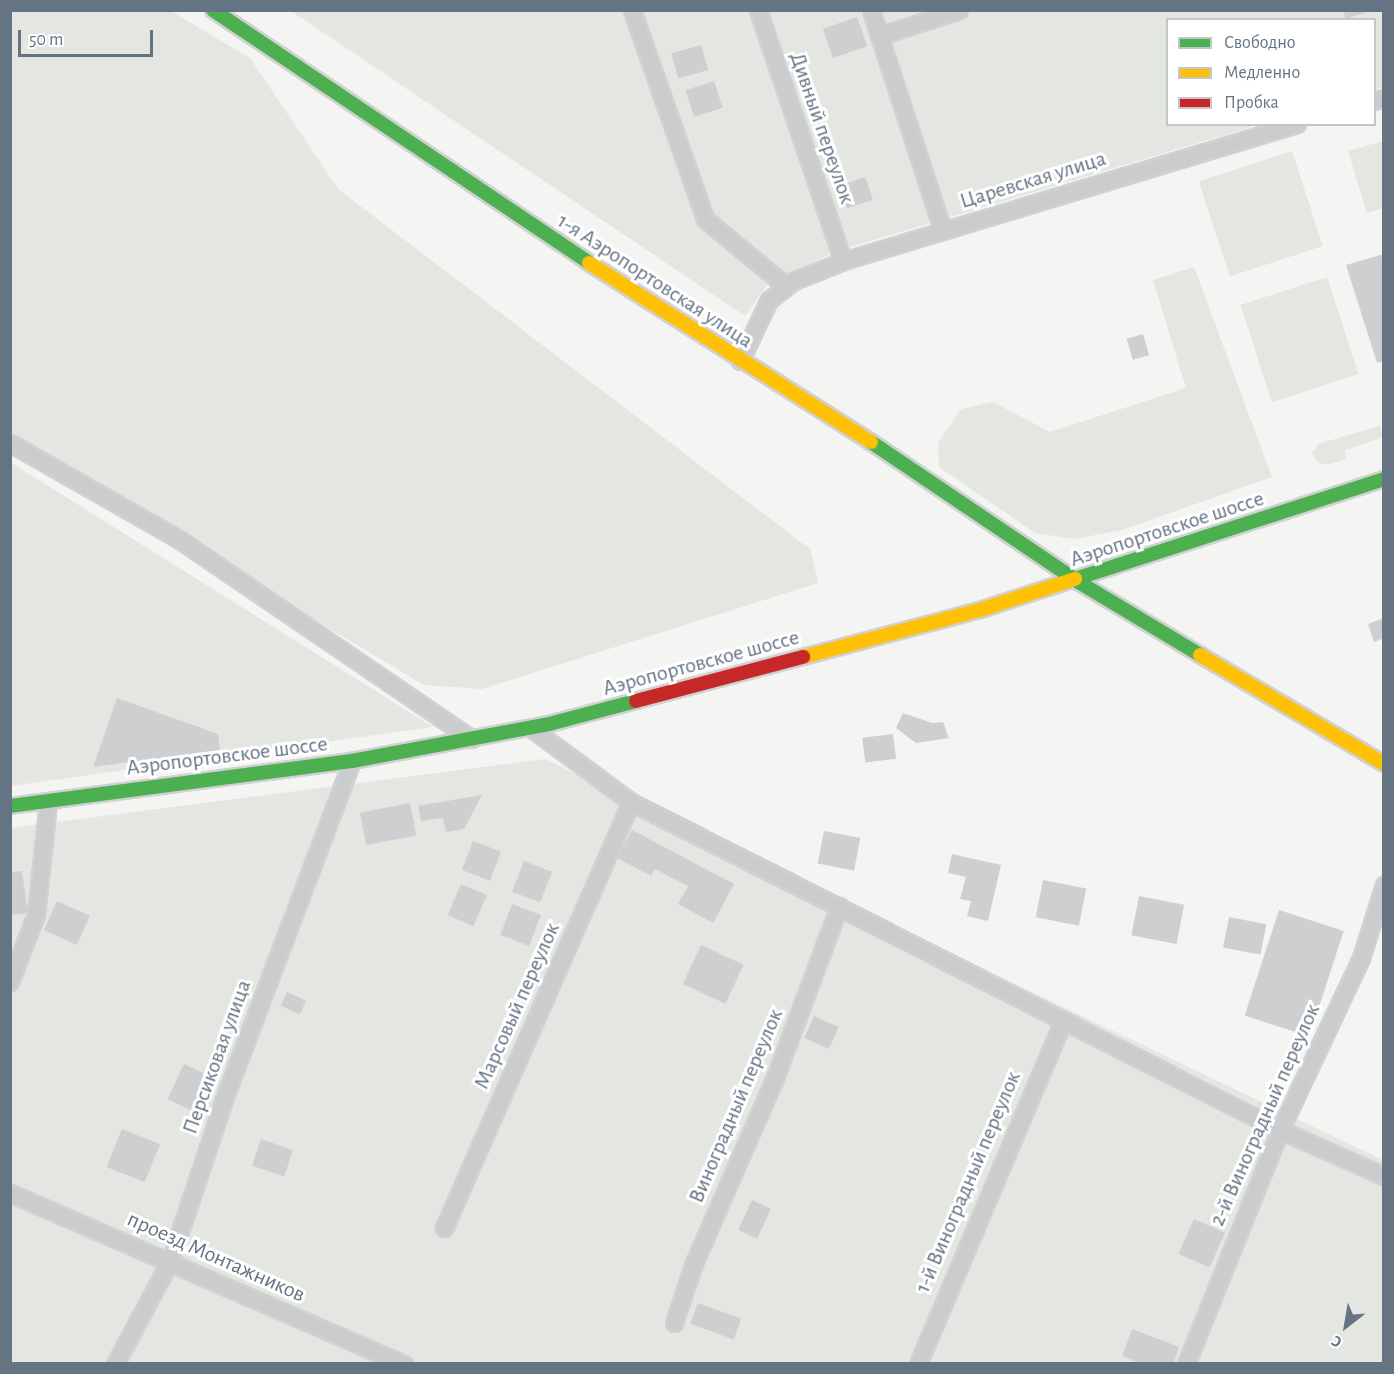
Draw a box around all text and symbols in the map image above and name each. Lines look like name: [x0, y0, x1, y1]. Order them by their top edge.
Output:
scale bar: [21, 18, 156, 56]
legend: [1166, 18, 1376, 126]
text: 50 m: [29, 31, 63, 49]
text: Свободно: [1224, 34, 1296, 52]
street label: Дивный переулок: [784, 49, 860, 207]
text: Медленно: [1224, 64, 1300, 82]
text: Пробка: [1224, 94, 1279, 112]
street label: Царевская улица: [957, 145, 1109, 215]
street label: 1-я Аэропортовская улица: [552, 208, 758, 354]
street label: Аэропортовское шоссе: [1067, 485, 1267, 573]
street label: Аэропортовское шоссе: [600, 624, 802, 702]
street label: Аэропортовское шоссе: [125, 731, 329, 781]
street label: Марсовый переулок: [468, 919, 566, 1093]
street label: Персиковая улица: [177, 976, 257, 1138]
street label: 2-й Виноградный переулок: [1204, 1000, 1326, 1230]
street label: Виноградный переулок: [683, 1005, 789, 1207]
street label: 1-й Виноградный переулок: [909, 1067, 1027, 1297]
street label: проезд Монтажников: [123, 1206, 309, 1308]
north arrow: [1316, 1296, 1376, 1356]
text: С: [1329, 1332, 1345, 1351]

